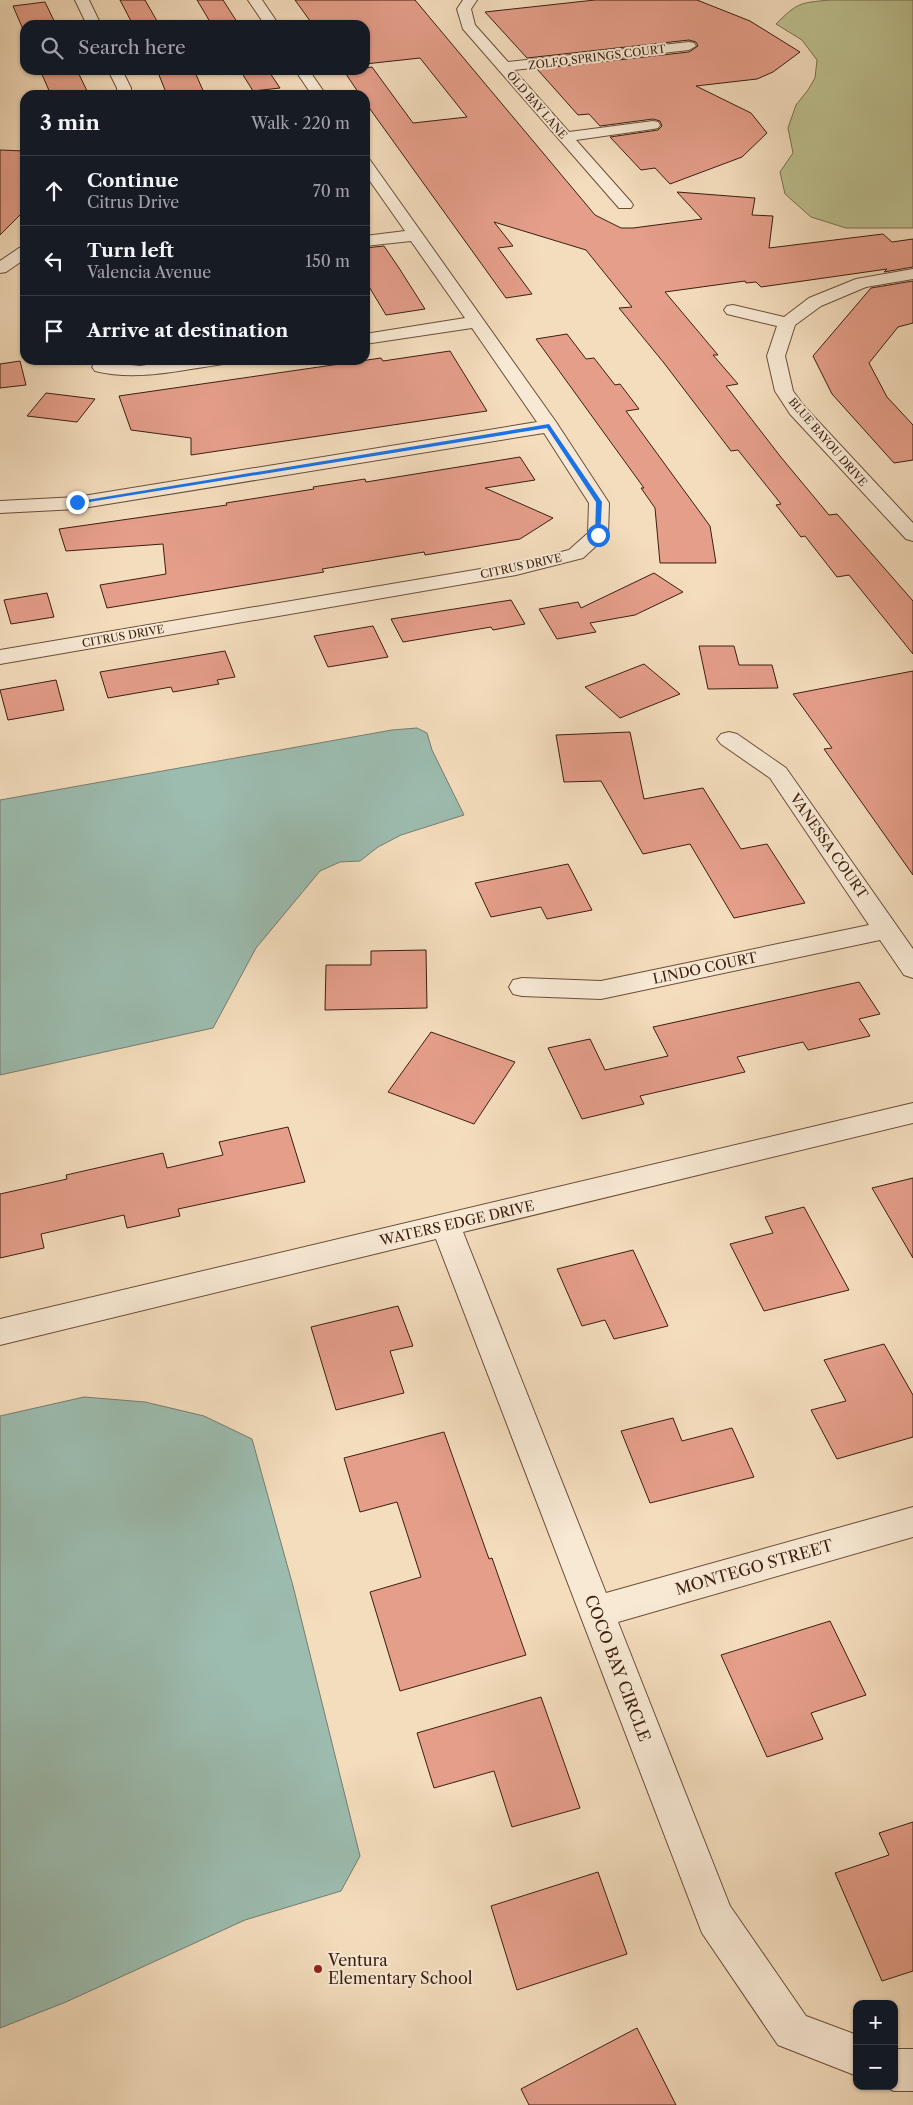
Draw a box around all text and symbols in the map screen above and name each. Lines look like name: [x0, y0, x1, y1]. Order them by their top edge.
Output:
search box: [20, 20, 370, 75]
icon: search: [38, 34, 66, 62]
text: Search here: [78, 36, 186, 59]
street label: ZOLFO SPRINGS COURT: [528, 42, 667, 72]
street label: OLD BAY LANE: [504, 68, 570, 142]
text: 3 min: [40, 110, 100, 135]
text: Walk · 220 m: [251, 113, 350, 133]
text: Continue: [87, 169, 179, 192]
icon: ahead: [40, 177, 68, 205]
text: 70 m: [313, 181, 350, 201]
text: Citrus Drive: [87, 192, 179, 212]
text: Turn left: [87, 239, 174, 262]
icon: left: [40, 247, 68, 275]
text: 150 m: [305, 251, 350, 271]
text: Valencia Avenue: [87, 262, 211, 282]
icon: arrive: [40, 317, 68, 345]
text: Arrive at destination: [87, 319, 288, 342]
street label: BLUE BAYOU DRIVE: [786, 395, 871, 489]
route end: [66, 491, 89, 514]
route start: [587, 524, 610, 547]
street label: CITRUS DRIVE: [479, 550, 564, 581]
street label: CITRUS DRIVE: [81, 622, 166, 650]
street label: VANESSA COURT: [785, 789, 872, 902]
street label: LINDO COURT: [651, 948, 759, 988]
street label: WATERS EDGE DRIVE: [377, 1196, 536, 1250]
street label: MONTEGO STREET: [673, 1535, 835, 1599]
street label: COCO BAY CIRCLE: [581, 1592, 655, 1744]
place label: Ventura Elementary School: [327, 1950, 473, 1988]
marker: Ventura Elementary School: [312, 1963, 324, 1975]
map controls: [853, 2000, 898, 2090]
button: +: [853, 2000, 898, 2045]
button: −: [853, 2045, 898, 2090]

